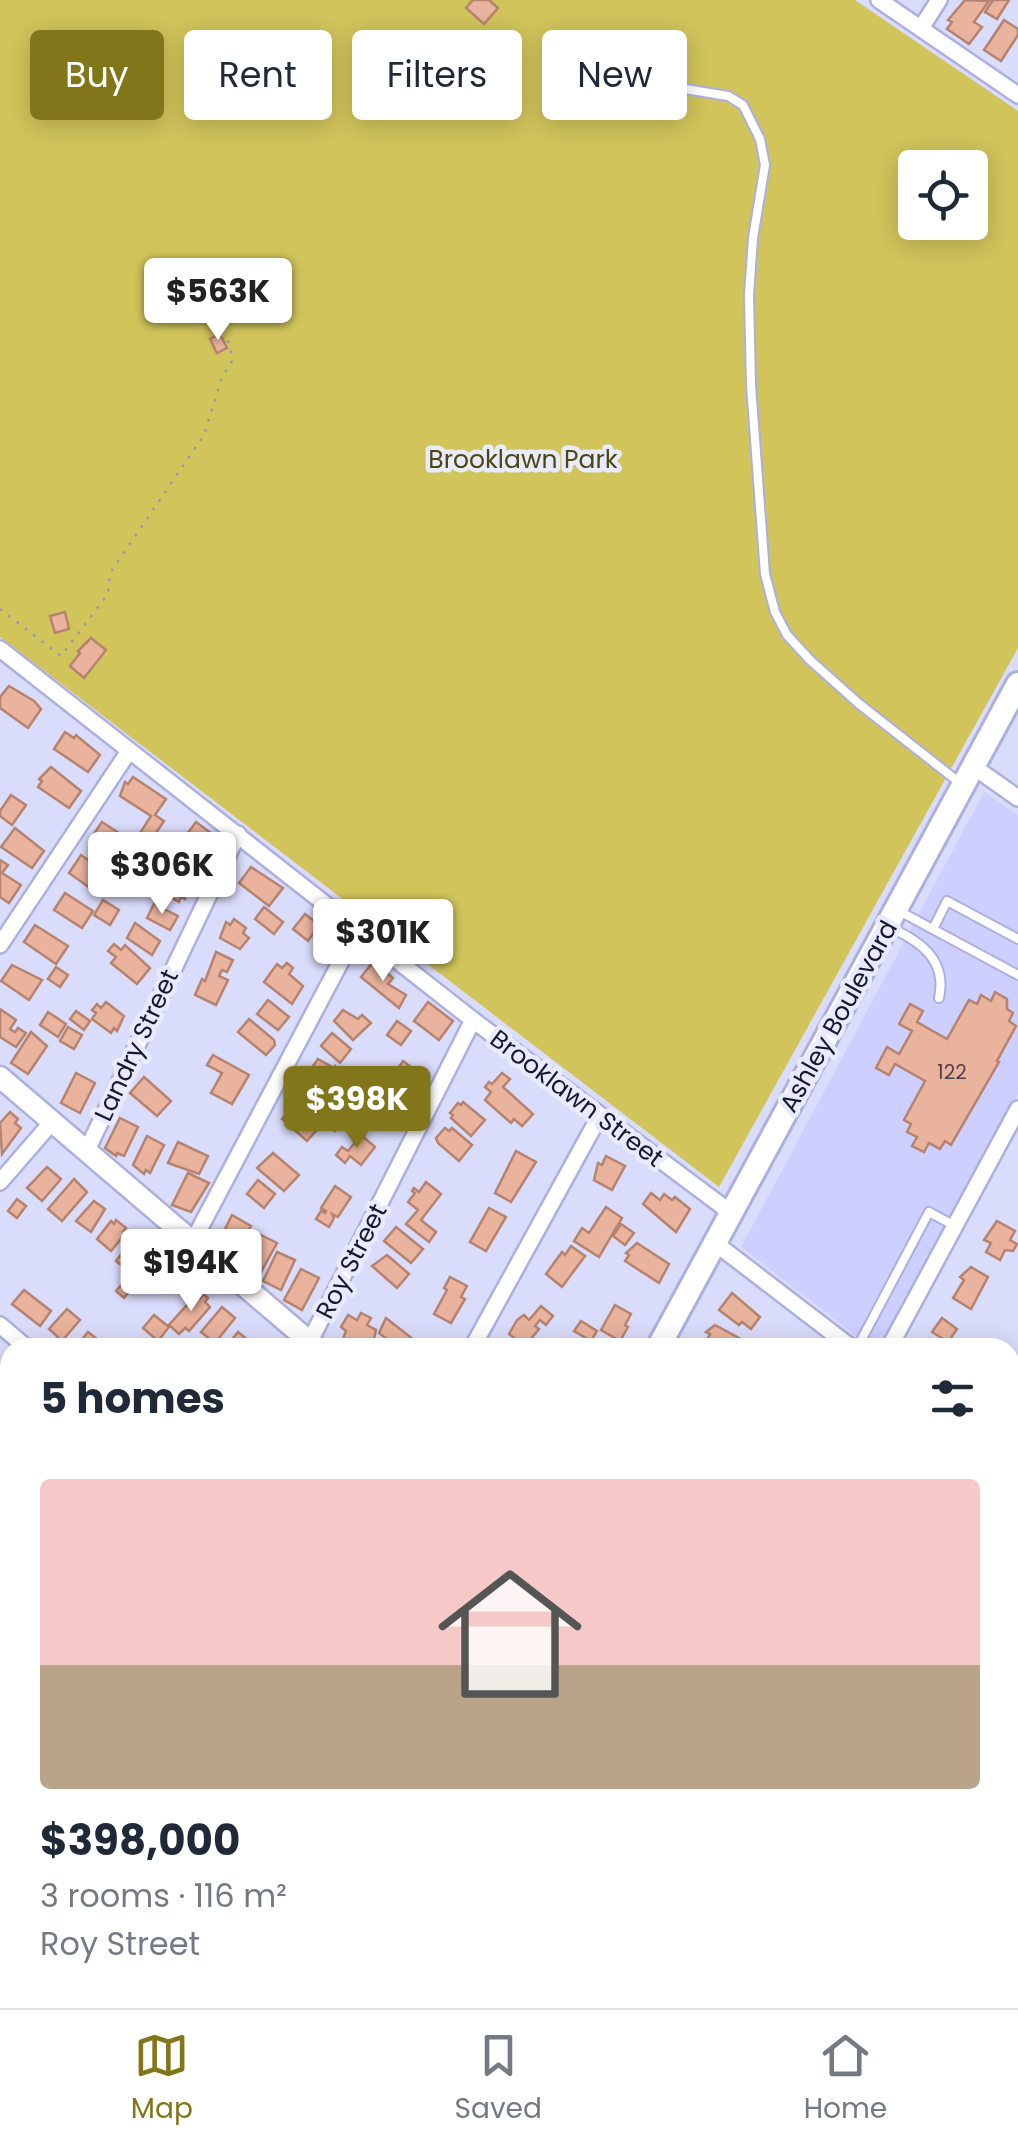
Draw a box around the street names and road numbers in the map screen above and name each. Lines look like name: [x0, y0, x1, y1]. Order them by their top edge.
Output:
street label: Ashley Boulevard: [771, 914, 906, 1119]
street label: Landry Street: [86, 964, 187, 1127]
street label: Brooklawn Street: [483, 1022, 671, 1175]
street label: Roy Street: [307, 1198, 395, 1325]

